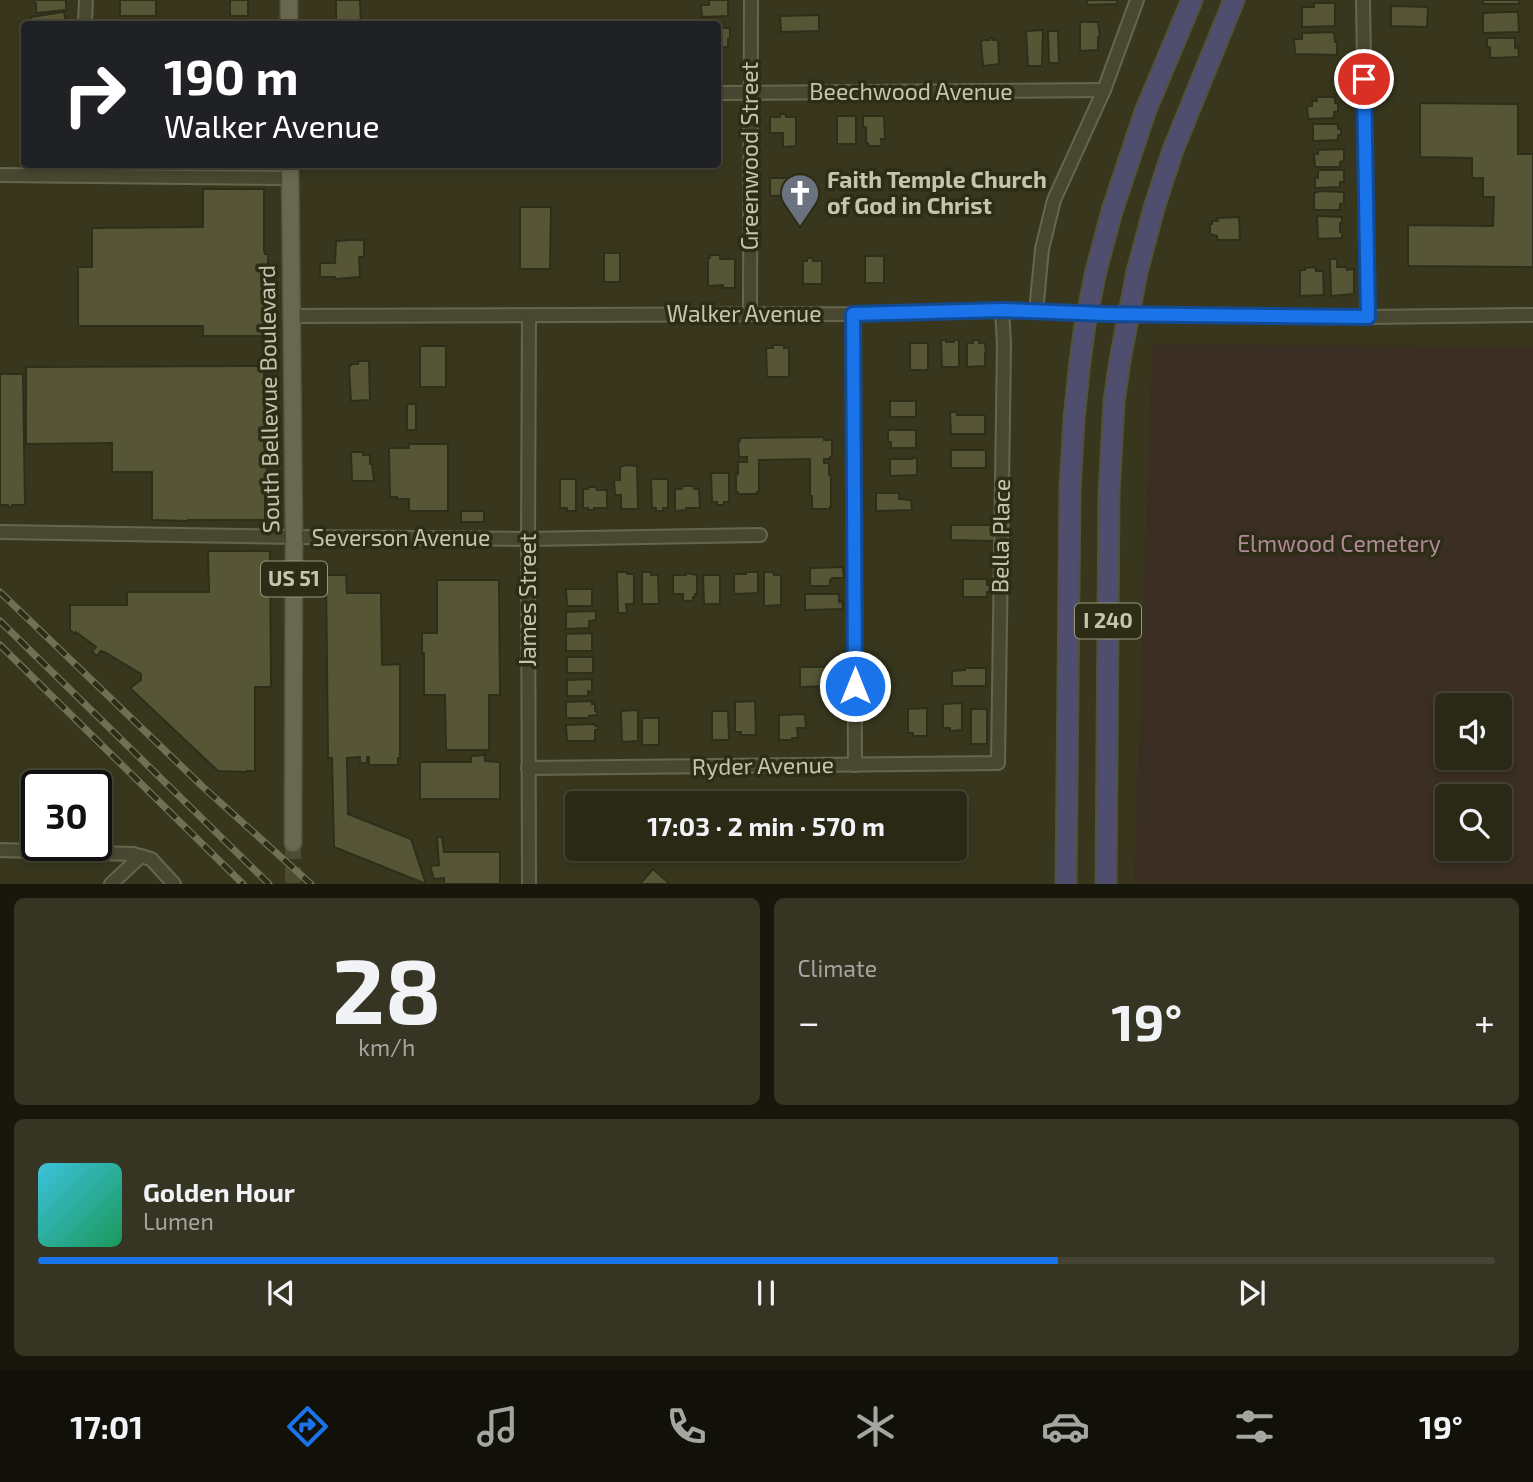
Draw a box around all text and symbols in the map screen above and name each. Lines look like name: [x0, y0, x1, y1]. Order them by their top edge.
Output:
text: 190 m: [164, 46, 299, 105]
icon: right: [49, 49, 140, 140]
pin: [1334, 49, 1394, 109]
icon: arrive: [1345, 60, 1383, 98]
street label: Greenwood Street: [735, 61, 763, 250]
street label: Beechwood Avenue: [809, 77, 1013, 105]
text: Walker Avenue: [164, 106, 380, 144]
place label: Faith Temple Church of God in Christ: [827, 165, 1047, 219]
church icon: Faith Temple Church of God in Christ: [779, 172, 821, 227]
street label: South Bellevue Boulevard: [252, 265, 284, 533]
street label: Walker Avenue: [666, 299, 822, 327]
street label: Bella Place: [985, 479, 1015, 593]
street label: Severson Avenue: [312, 523, 490, 551]
park label: Elmwood Cemetery: [1237, 529, 1441, 557]
street label: James Street: [513, 533, 541, 667]
road number: US 51: [261, 562, 327, 596]
road number: I 240: [1075, 604, 1141, 638]
position arrow: [818, 649, 892, 723]
map controls: [1435, 693, 1512, 861]
button: sound: [1435, 693, 1512, 770]
street label: Ryder Avenue: [692, 750, 834, 780]
speed limit sign: 30: [21, 770, 112, 861]
button: search: [1435, 784, 1512, 861]
text: 17:03 · 2 min · 570 m: [647, 810, 885, 841]
text: 28: [332, 933, 442, 1042]
text: Climate: [798, 954, 877, 982]
text: 19°: [1111, 989, 1182, 1051]
text: −: [798, 998, 820, 1044]
text: +: [1474, 998, 1495, 1044]
text: km/h: [358, 1033, 415, 1061]
text: Golden Hour: [143, 1176, 295, 1207]
text: Lumen: [143, 1207, 214, 1235]
icon: previous: [262, 1274, 300, 1312]
icon: pause: [747, 1274, 785, 1312]
icon: next: [1233, 1274, 1271, 1312]
icon: directions: [283, 1402, 332, 1451]
icon: music: [473, 1402, 522, 1451]
icon: phone: [662, 1402, 711, 1451]
icon: climate: [851, 1402, 900, 1451]
icon: car: [1041, 1402, 1090, 1451]
icon: filters: [1230, 1402, 1279, 1451]
text: 17:01: [70, 1407, 143, 1445]
text: 19°: [1419, 1407, 1463, 1445]

